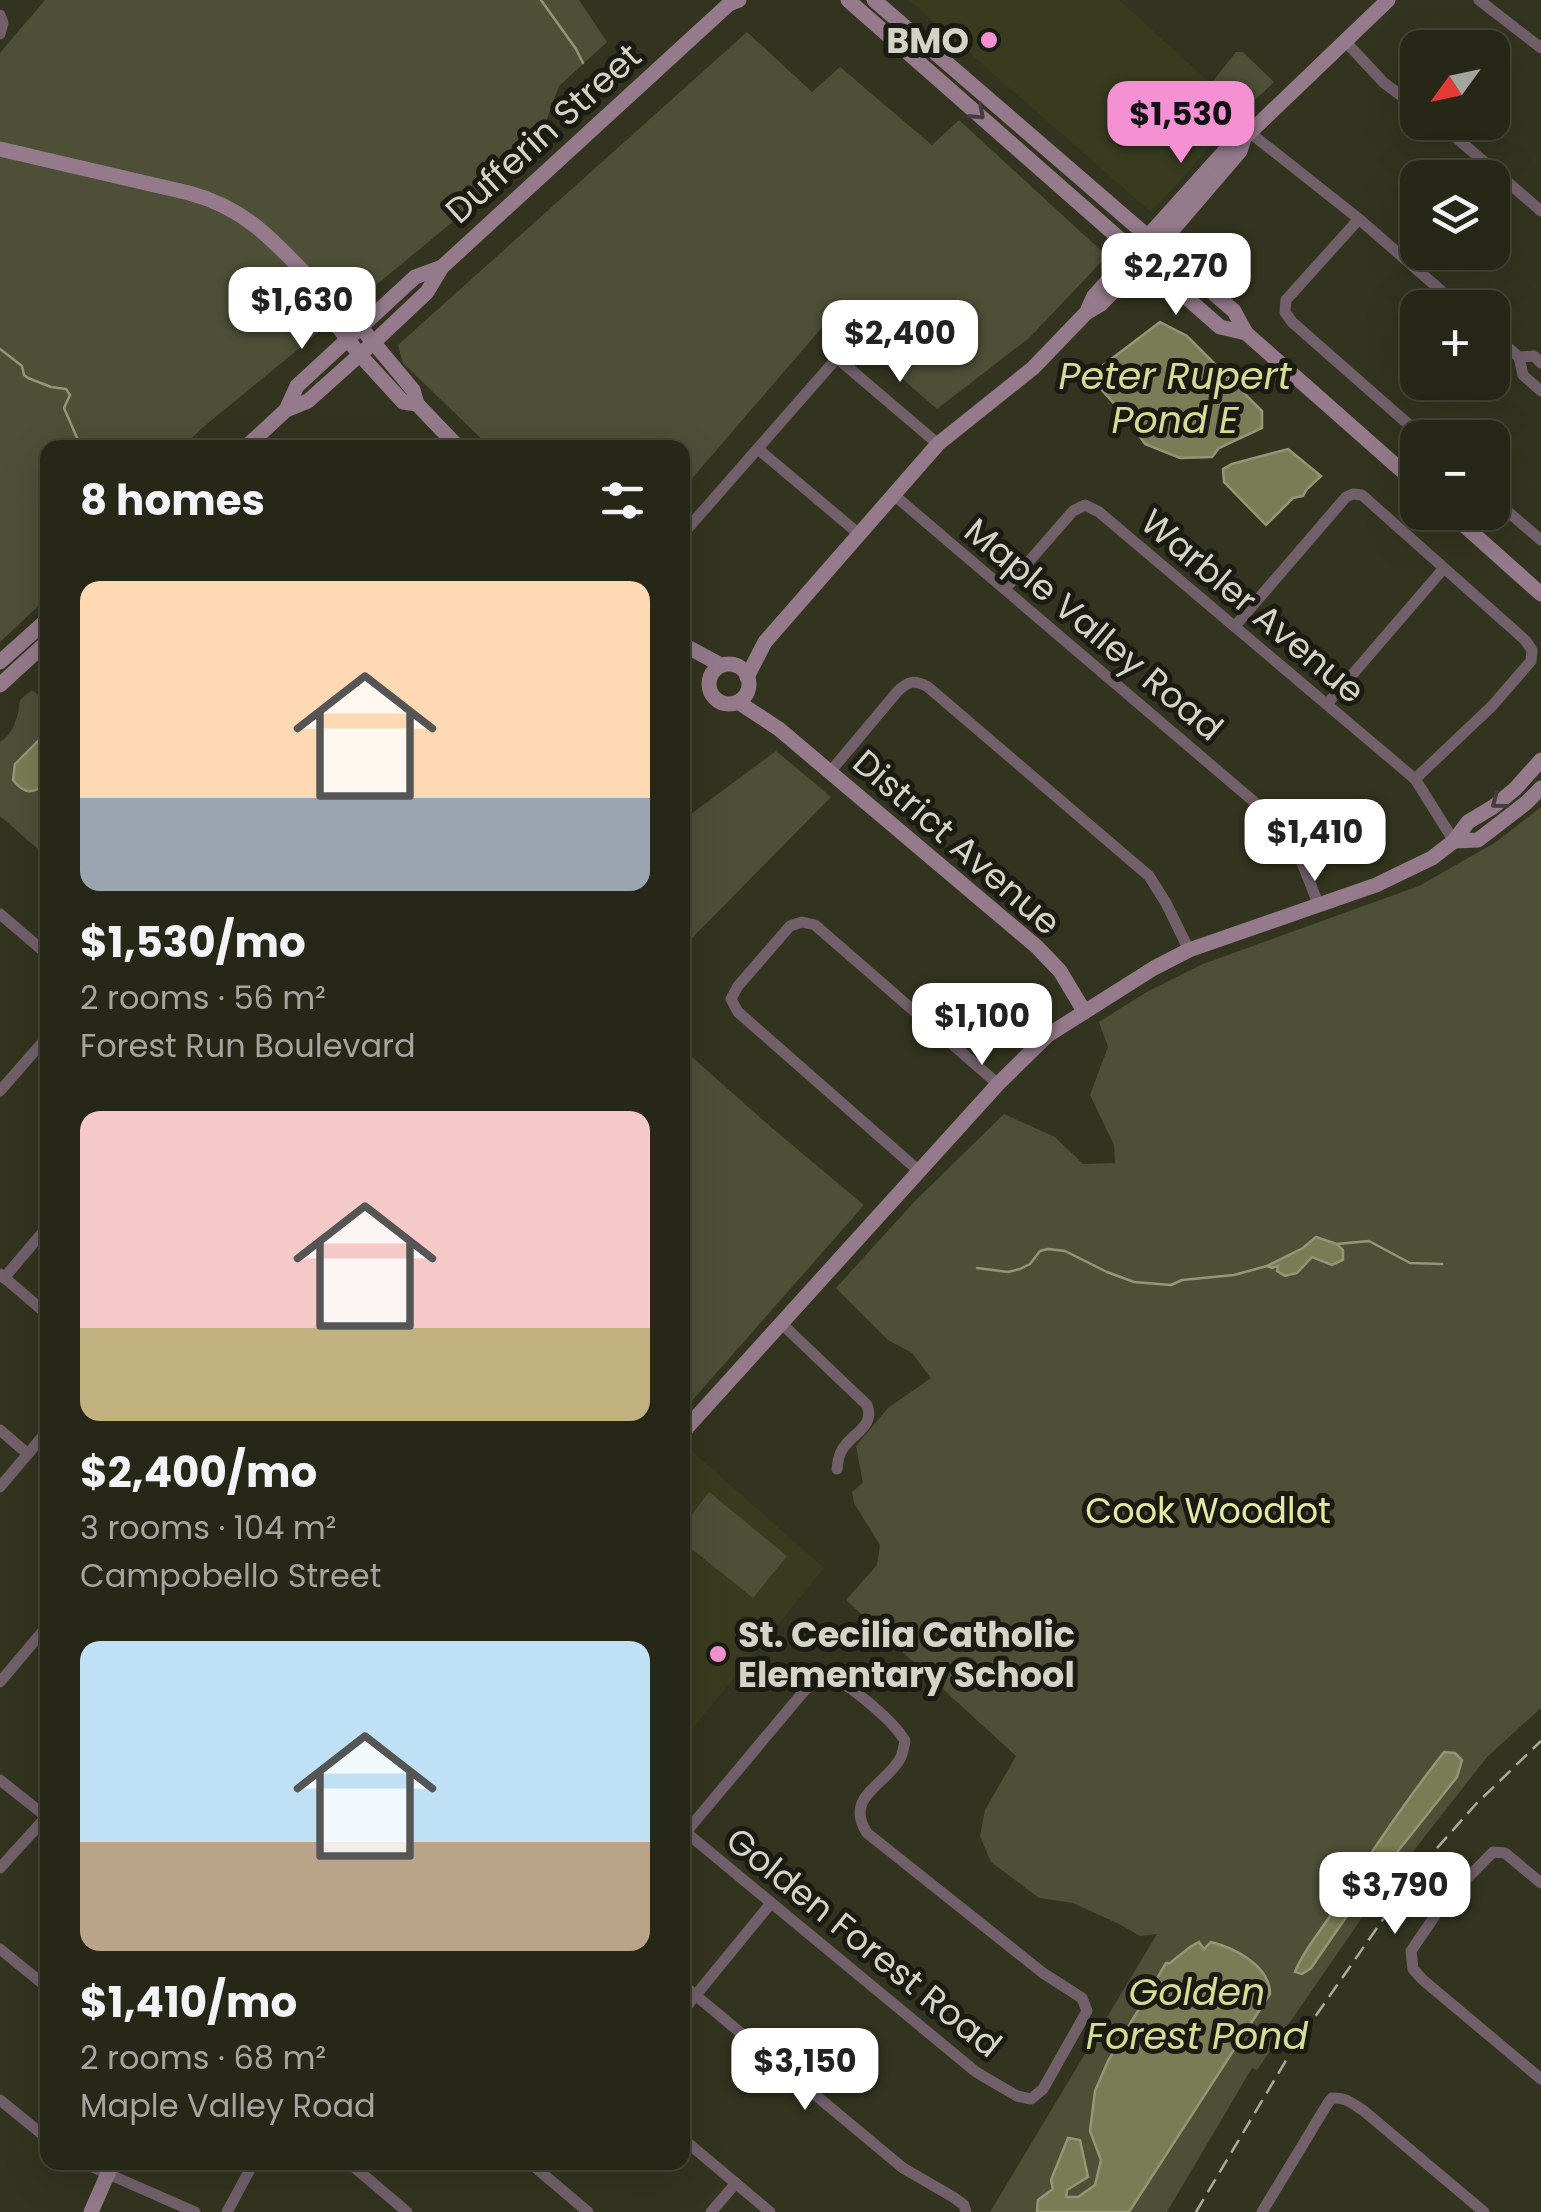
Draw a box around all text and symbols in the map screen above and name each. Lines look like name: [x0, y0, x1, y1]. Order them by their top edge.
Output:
place label: BMO: [886, 16, 969, 65]
marker: BMO: [978, 29, 1000, 51]
north arrow: [1400, 30, 1510, 140]
map controls: [1400, 30, 1510, 530]
street label: Dufferin Street: [435, 32, 651, 234]
pin: $1,530: [1100, 81, 1262, 166]
text: $1,530: [1129, 91, 1233, 136]
one-way arrow: [966, 101, 985, 119]
button: layers: [1400, 160, 1510, 270]
pin: $2,270: [1095, 233, 1257, 318]
text: $2,270: [1124, 243, 1228, 288]
pin: $1,630: [221, 267, 383, 352]
text: $1,630: [251, 277, 353, 322]
button: +: [1400, 290, 1510, 400]
pin: $2,400: [819, 300, 981, 385]
text: $2,400: [844, 310, 956, 355]
water label: Peter Rupert Pond E: [1058, 349, 1293, 446]
button: −: [1400, 420, 1510, 530]
text: 8 homes: [80, 471, 265, 530]
icon: filters: [595, 473, 650, 528]
street label: Warbler Avenue: [1131, 498, 1375, 714]
street label: Maple Valley Road: [954, 506, 1234, 752]
icon: home: [275, 646, 455, 826]
street label: District Avenue: [843, 738, 1071, 946]
one-way arrow: [1491, 790, 1509, 808]
pin: $1,410: [1234, 799, 1396, 884]
text: $1,410: [1267, 809, 1363, 854]
text: $1,530/mo: [80, 913, 306, 972]
text: 2 rooms · 56 m²: [80, 975, 326, 1020]
pin: $1,100: [901, 983, 1063, 1068]
text: $1,100: [934, 993, 1030, 1038]
text: Forest Run Boulevard: [80, 1023, 416, 1068]
icon: home: [275, 1176, 455, 1356]
text: $2,400/mo: [80, 1443, 317, 1502]
park label: Cook Woodlot: [1085, 1486, 1331, 1535]
text: 3 rooms · 104 m²: [80, 1505, 336, 1550]
text: Campobello Street: [80, 1553, 381, 1598]
place label: St. Cecilia Catholic Elementary School: [738, 1610, 1075, 1699]
marker: St. Cecilia Catholic Elementary School: [707, 1643, 729, 1665]
icon: home: [275, 1706, 455, 1886]
street label: Golden Forest Road: [716, 1816, 1012, 2068]
pin: $3,790: [1314, 1852, 1476, 1937]
text: $3,790: [1341, 1862, 1449, 1907]
water label: Golden Forest Pond: [1086, 1965, 1309, 2062]
text: $1,410/mo: [80, 1973, 297, 2032]
pin: $3,150: [724, 2028, 886, 2113]
text: 2 rooms · 68 m²: [80, 2035, 326, 2080]
text: $3,150: [753, 2038, 857, 2083]
text: Maple Valley Road: [80, 2083, 376, 2128]

